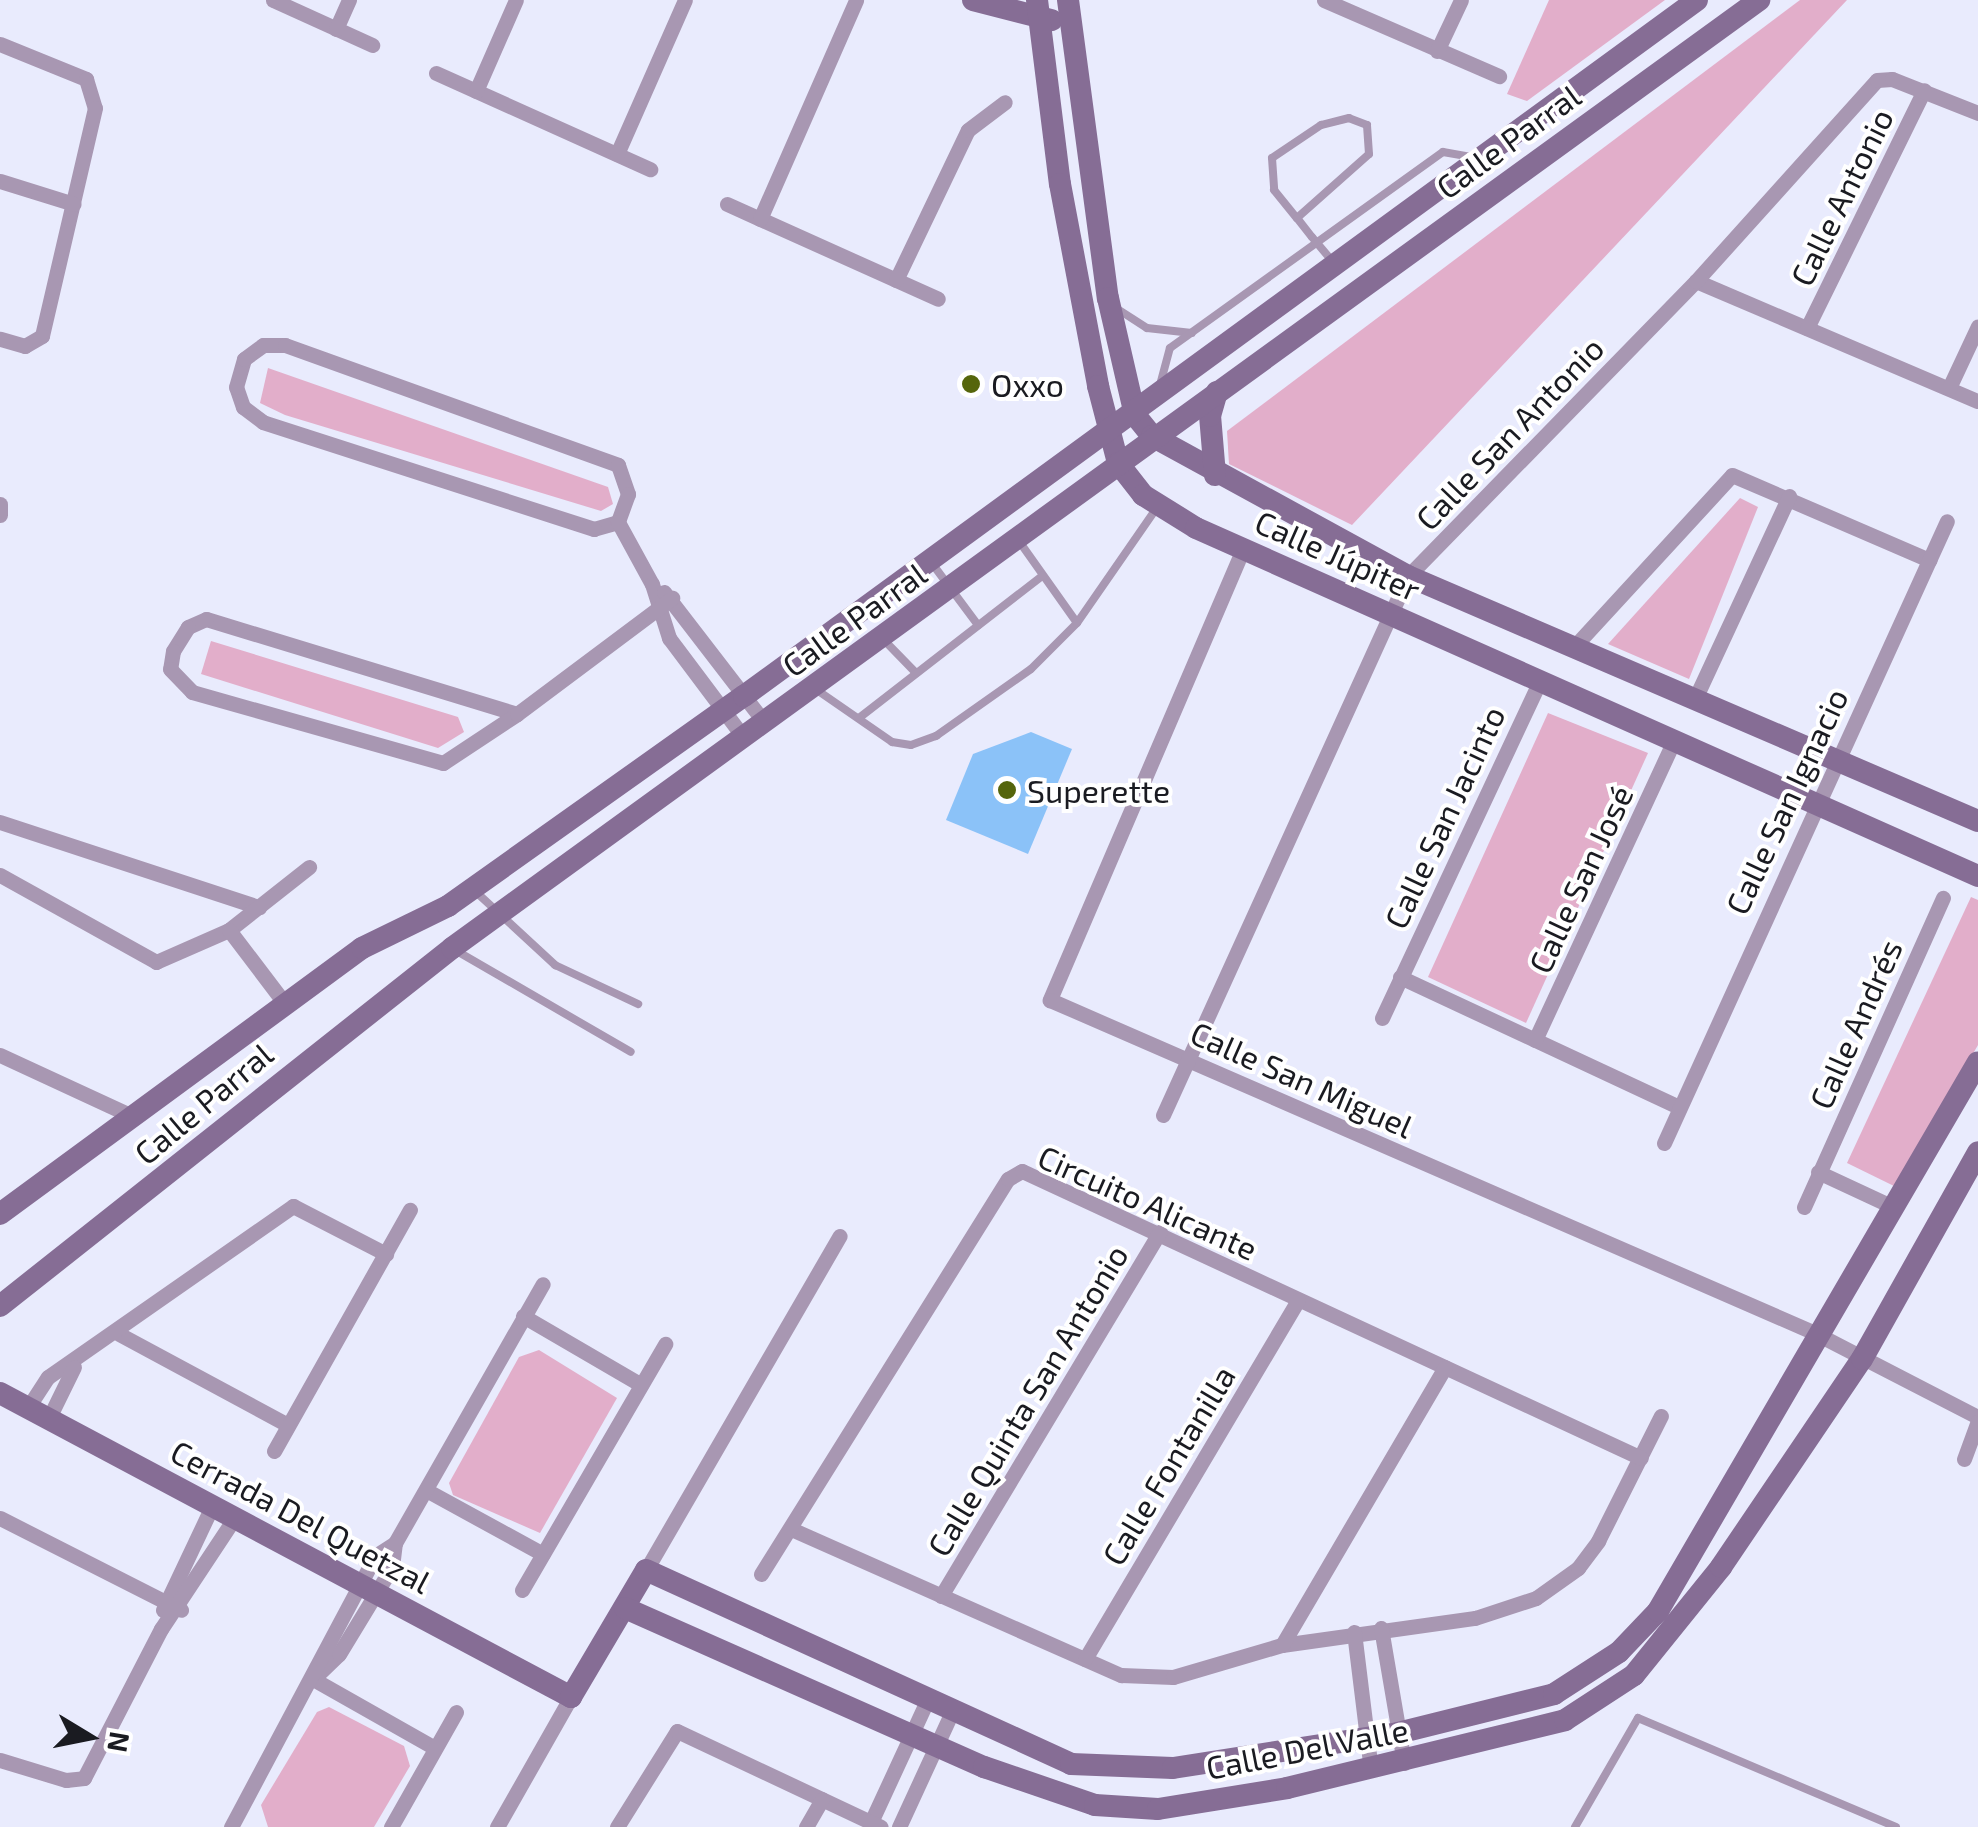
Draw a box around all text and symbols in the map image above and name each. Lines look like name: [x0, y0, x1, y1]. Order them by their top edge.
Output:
street label: Calle Parral: [1429, 76, 1587, 206]
street label: Calle Antonio: [1782, 102, 1900, 292]
street label: Calle San Antonio: [1407, 328, 1611, 538]
place label: Oxxo: [991, 365, 1064, 403]
marker: Oxxo: [960, 373, 982, 395]
street label: Calle Júpiter: [1249, 501, 1427, 609]
street label: Calle Parral: [775, 554, 933, 684]
street label: Calle San Ignacio: [1717, 682, 1855, 920]
street label: Calle San Jacinto: [1376, 700, 1512, 934]
place label: Superette: [1027, 771, 1170, 809]
marker: Superette: [996, 779, 1018, 801]
street label: Calle San José: [1520, 779, 1640, 979]
street label: Calle Andrés: [1800, 933, 1910, 1115]
street label: Calle San Miguel: [1185, 1013, 1419, 1145]
street label: Calle Parral: [126, 1034, 280, 1172]
street label: Circuito Alicante: [1032, 1136, 1264, 1268]
street label: Calle Quinta San Antonio: [919, 1237, 1135, 1563]
street label: Calle Fontanilla: [1093, 1358, 1243, 1572]
street label: Cerrada Del Quetzal: [164, 1431, 438, 1601]
north arrow: [40, 1687, 140, 1787]
street label: Calle Del Valle: [1202, 1709, 1412, 1787]
text: N: [101, 1729, 138, 1755]

